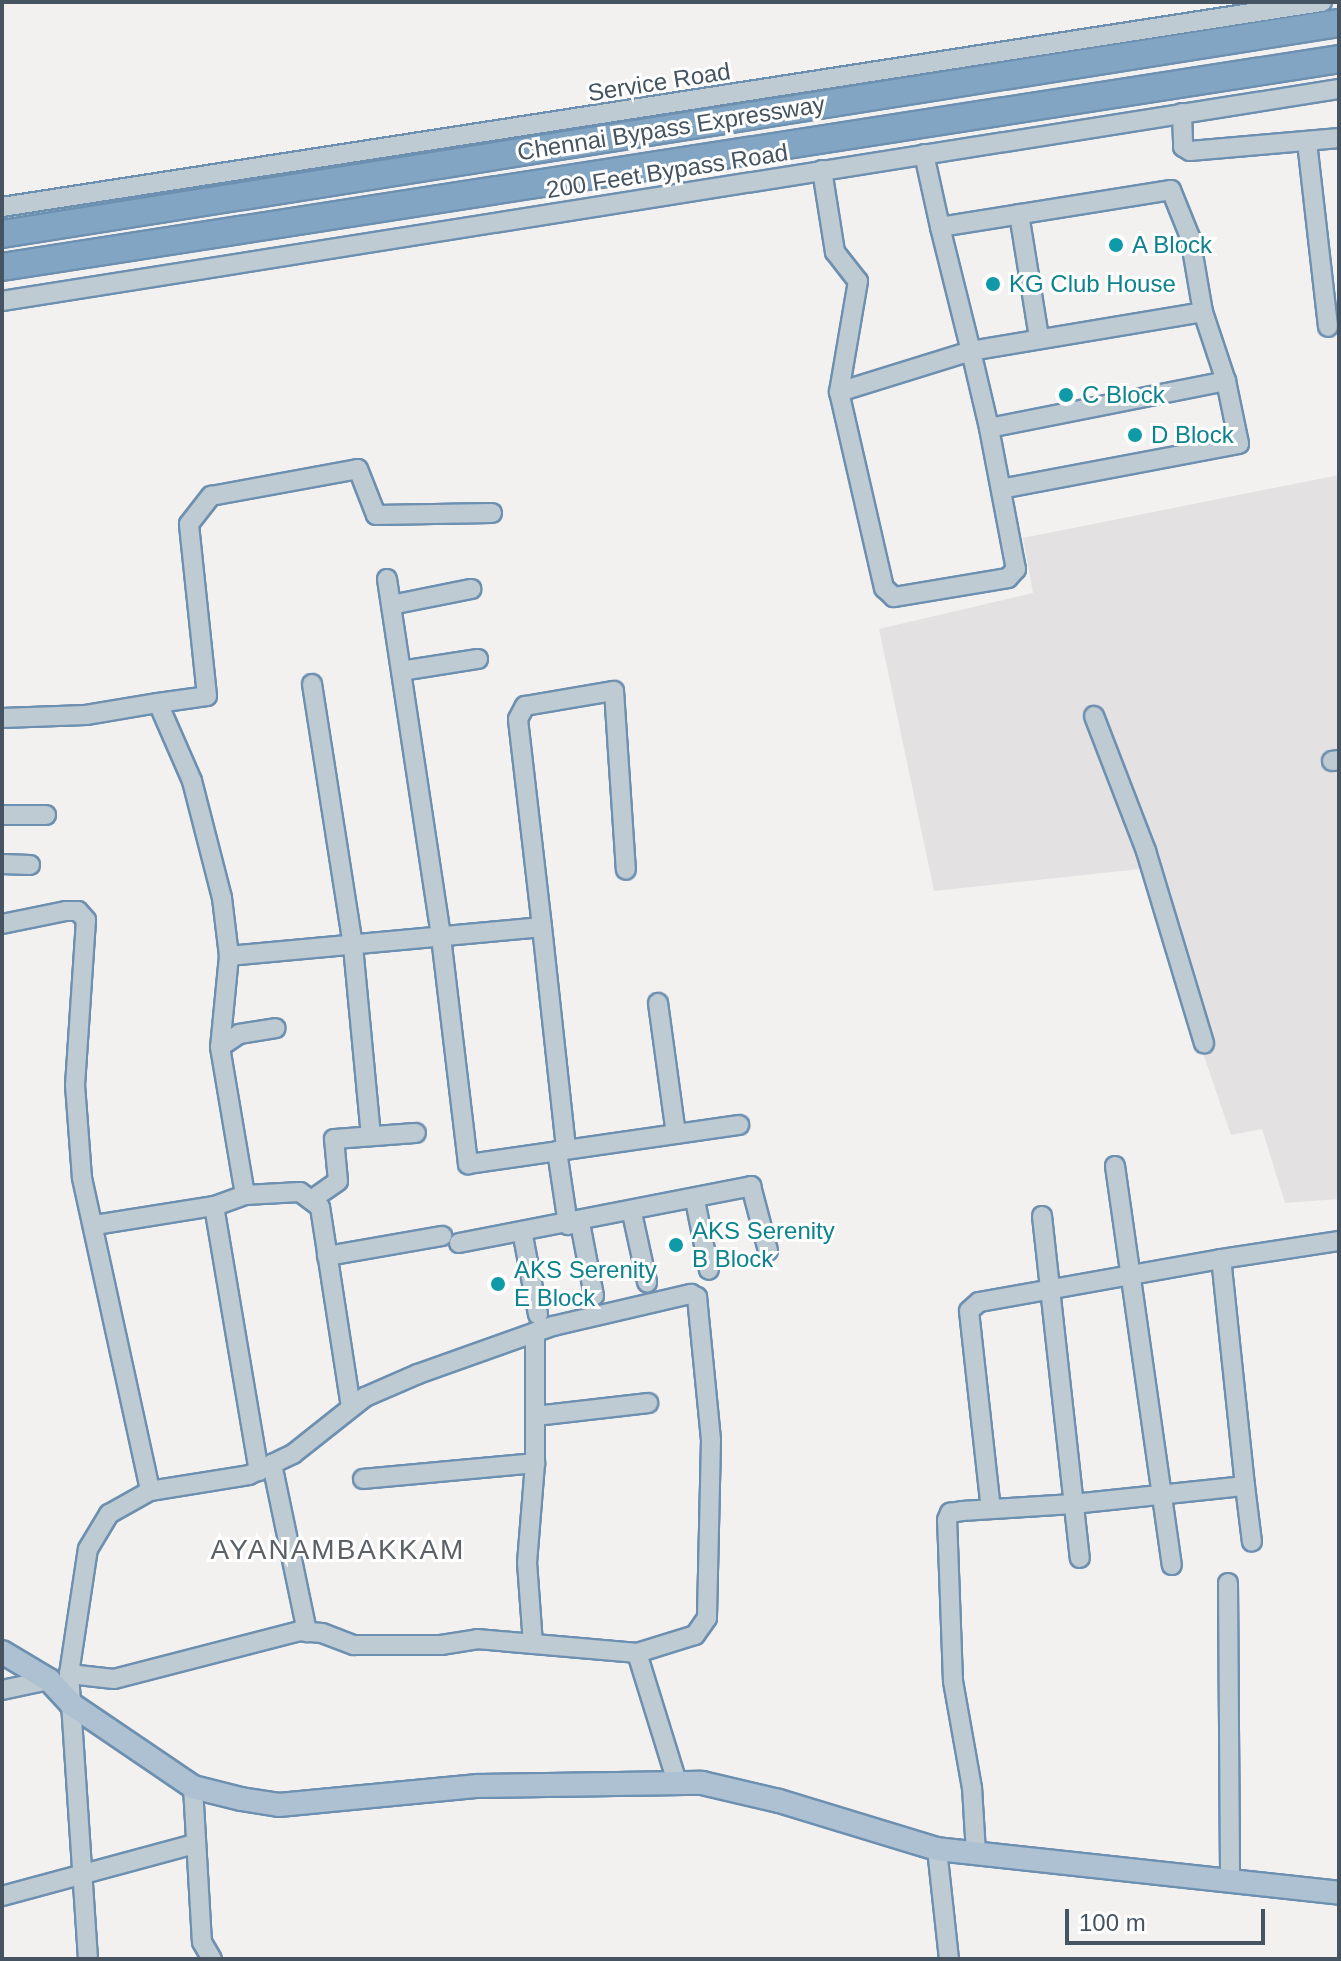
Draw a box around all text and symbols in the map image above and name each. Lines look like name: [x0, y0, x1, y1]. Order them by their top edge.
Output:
street label: Service Road: [586, 57, 732, 107]
street label: Chennai Bypass Expressway: [515, 89, 827, 167]
street label: 200 Feet Bypass Road: [544, 138, 790, 204]
place label: A Block: [1132, 231, 1213, 259]
marker: A Block: [1107, 236, 1125, 254]
place label: KG Club House: [1009, 270, 1176, 298]
marker: KG Club House: [984, 275, 1002, 293]
place label: C Block: [1082, 381, 1165, 409]
marker: C Block: [1057, 386, 1075, 404]
place label: D Block: [1151, 421, 1234, 449]
marker: D Block: [1126, 426, 1144, 444]
place label: AKS Serenity B Block: [692, 1217, 835, 1273]
marker: AKS Serenity B Block: [667, 1236, 685, 1254]
place label: AKS Serenity E Block: [514, 1256, 657, 1312]
marker: AKS Serenity E Block: [489, 1275, 507, 1293]
district label: AYANAMBAKKAM: [211, 1533, 465, 1567]
scale bar: [1069, 1893, 1269, 1943]
text: 100 m: [1079, 1909, 1146, 1936]

